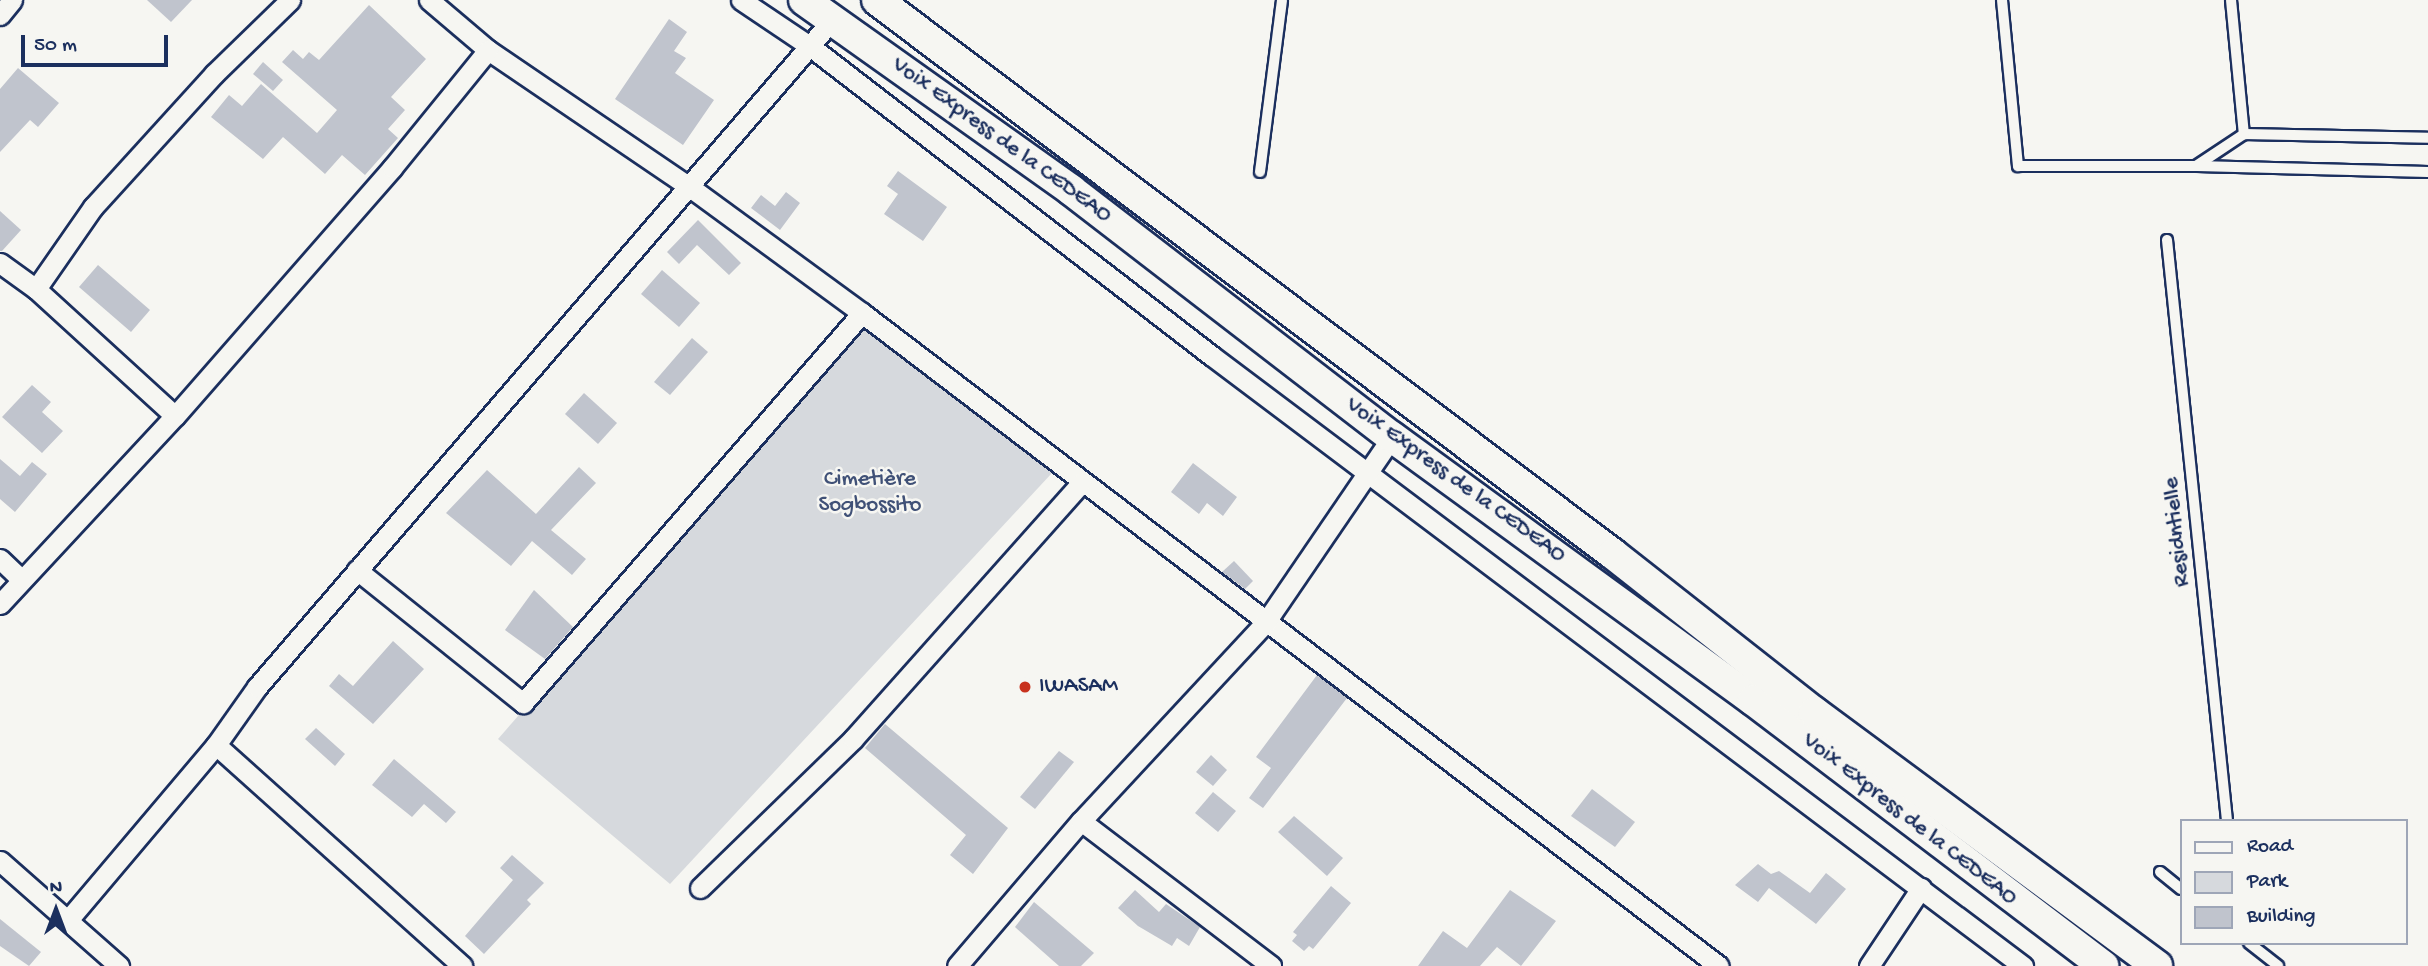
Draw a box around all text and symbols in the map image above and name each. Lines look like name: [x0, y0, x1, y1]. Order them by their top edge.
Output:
scale bar: [24, 21, 172, 65]
text: 50 m: [34, 34, 77, 59]
street label: Voix Express de la CEDEAO: [886, 52, 1116, 230]
street label: Voix Express de la CEDEAO: [1340, 392, 1570, 570]
park label: Cimetière Sogbossito: [818, 466, 922, 520]
street label: Residntielle: [2159, 476, 2197, 588]
place label: IWASAM: [1039, 673, 1118, 701]
marker: IWASAM: [1017, 679, 1033, 695]
street label: Voix Express de la CEDEAO: [1796, 728, 2022, 912]
legend: [2180, 819, 2407, 945]
text: Road: [2247, 835, 2293, 860]
text: Park: [2247, 870, 2287, 895]
north arrow: [21, 875, 91, 945]
text: N: [50, 877, 62, 900]
text: Building: [2247, 905, 2316, 930]

